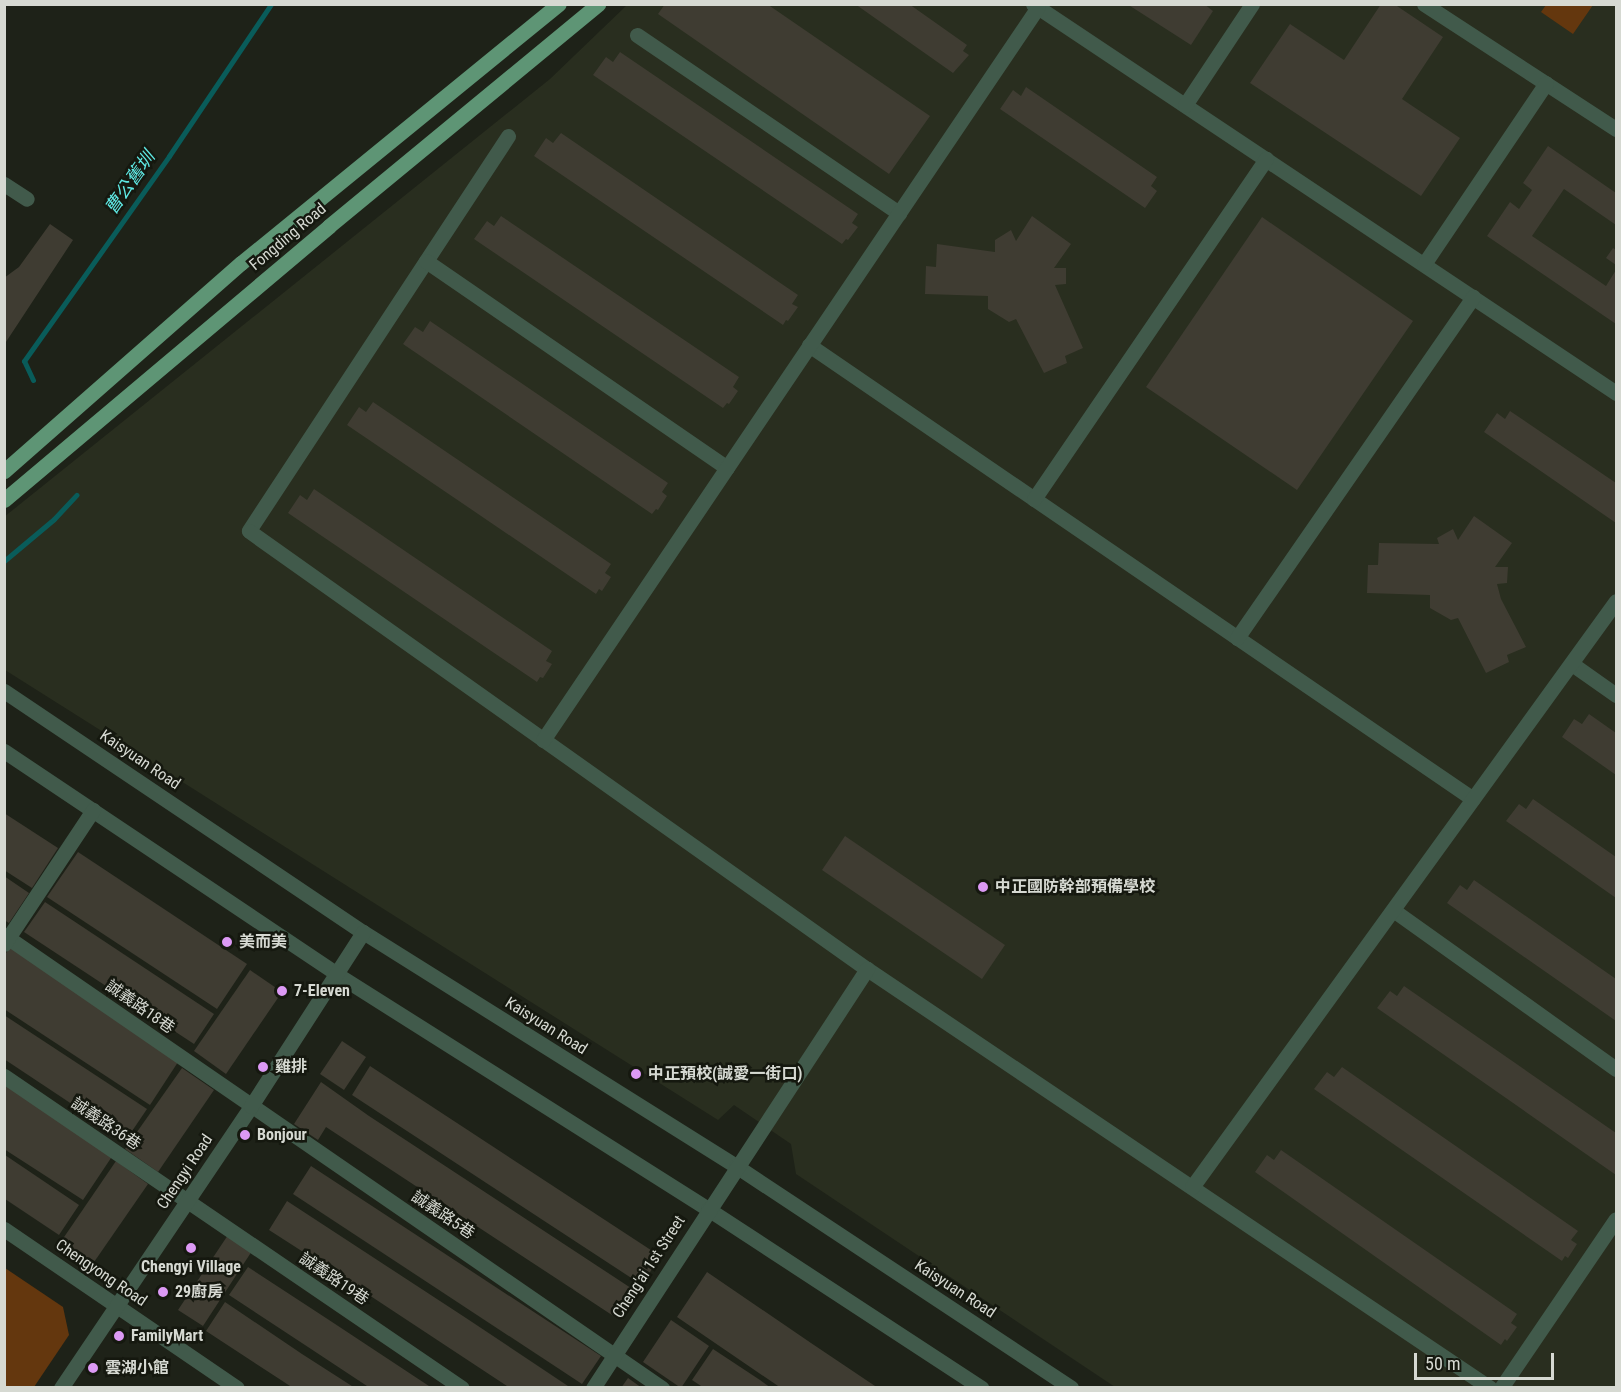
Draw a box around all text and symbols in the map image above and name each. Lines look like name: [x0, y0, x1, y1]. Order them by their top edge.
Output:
water label: 曹公舊圳: [101, 147, 159, 219]
street label: Fongding Road: [246, 199, 330, 275]
street label: Kaisyuan Road: [96, 726, 184, 794]
place label: 中正國防幹部預備學校: [995, 877, 1155, 897]
marker: 中正國防幹部預備學校: [976, 880, 990, 894]
place label: 美而美: [239, 932, 287, 952]
marker: 美而美: [220, 935, 234, 949]
street label: 誠義路18巷: [102, 976, 178, 1038]
place label: 7-Eleven: [294, 981, 350, 1001]
marker: 7-Eleven: [275, 984, 289, 998]
street label: Kaisyuan Road: [501, 993, 591, 1059]
place label: 雞排: [275, 1057, 307, 1077]
marker: 雞排: [256, 1060, 270, 1074]
place label: 中正預校(誠愛一街口): [648, 1064, 802, 1084]
marker: 中正預校(誠愛一街口): [629, 1067, 643, 1081]
street label: 誠義路36巷: [68, 1094, 144, 1154]
place label: Bonjour: [257, 1125, 307, 1145]
marker: Bonjour: [238, 1128, 252, 1142]
street label: Chengyi Road: [153, 1131, 217, 1213]
street label: 誠義路5巷: [408, 1187, 478, 1243]
street label: Cheng'ai 1st Street: [609, 1212, 689, 1322]
street label: Chengyong Road: [52, 1235, 150, 1311]
marker: Chengyi Village: [184, 1241, 198, 1255]
street label: 誠義路19巷: [296, 1249, 372, 1309]
street label: Kaisyuan Road: [911, 1256, 999, 1322]
place label: Chengyi Village: [141, 1257, 241, 1277]
place label: 29廚房: [175, 1282, 223, 1302]
marker: 29廚房: [156, 1285, 170, 1299]
place label: FamilyMart: [131, 1326, 203, 1346]
marker: FamilyMart: [112, 1329, 126, 1343]
scale bar: [1417, 1341, 1556, 1379]
text: 50 m: [1425, 1353, 1460, 1374]
place label: 雲湖小館: [105, 1358, 169, 1378]
marker: 雲湖小館: [86, 1361, 100, 1375]

